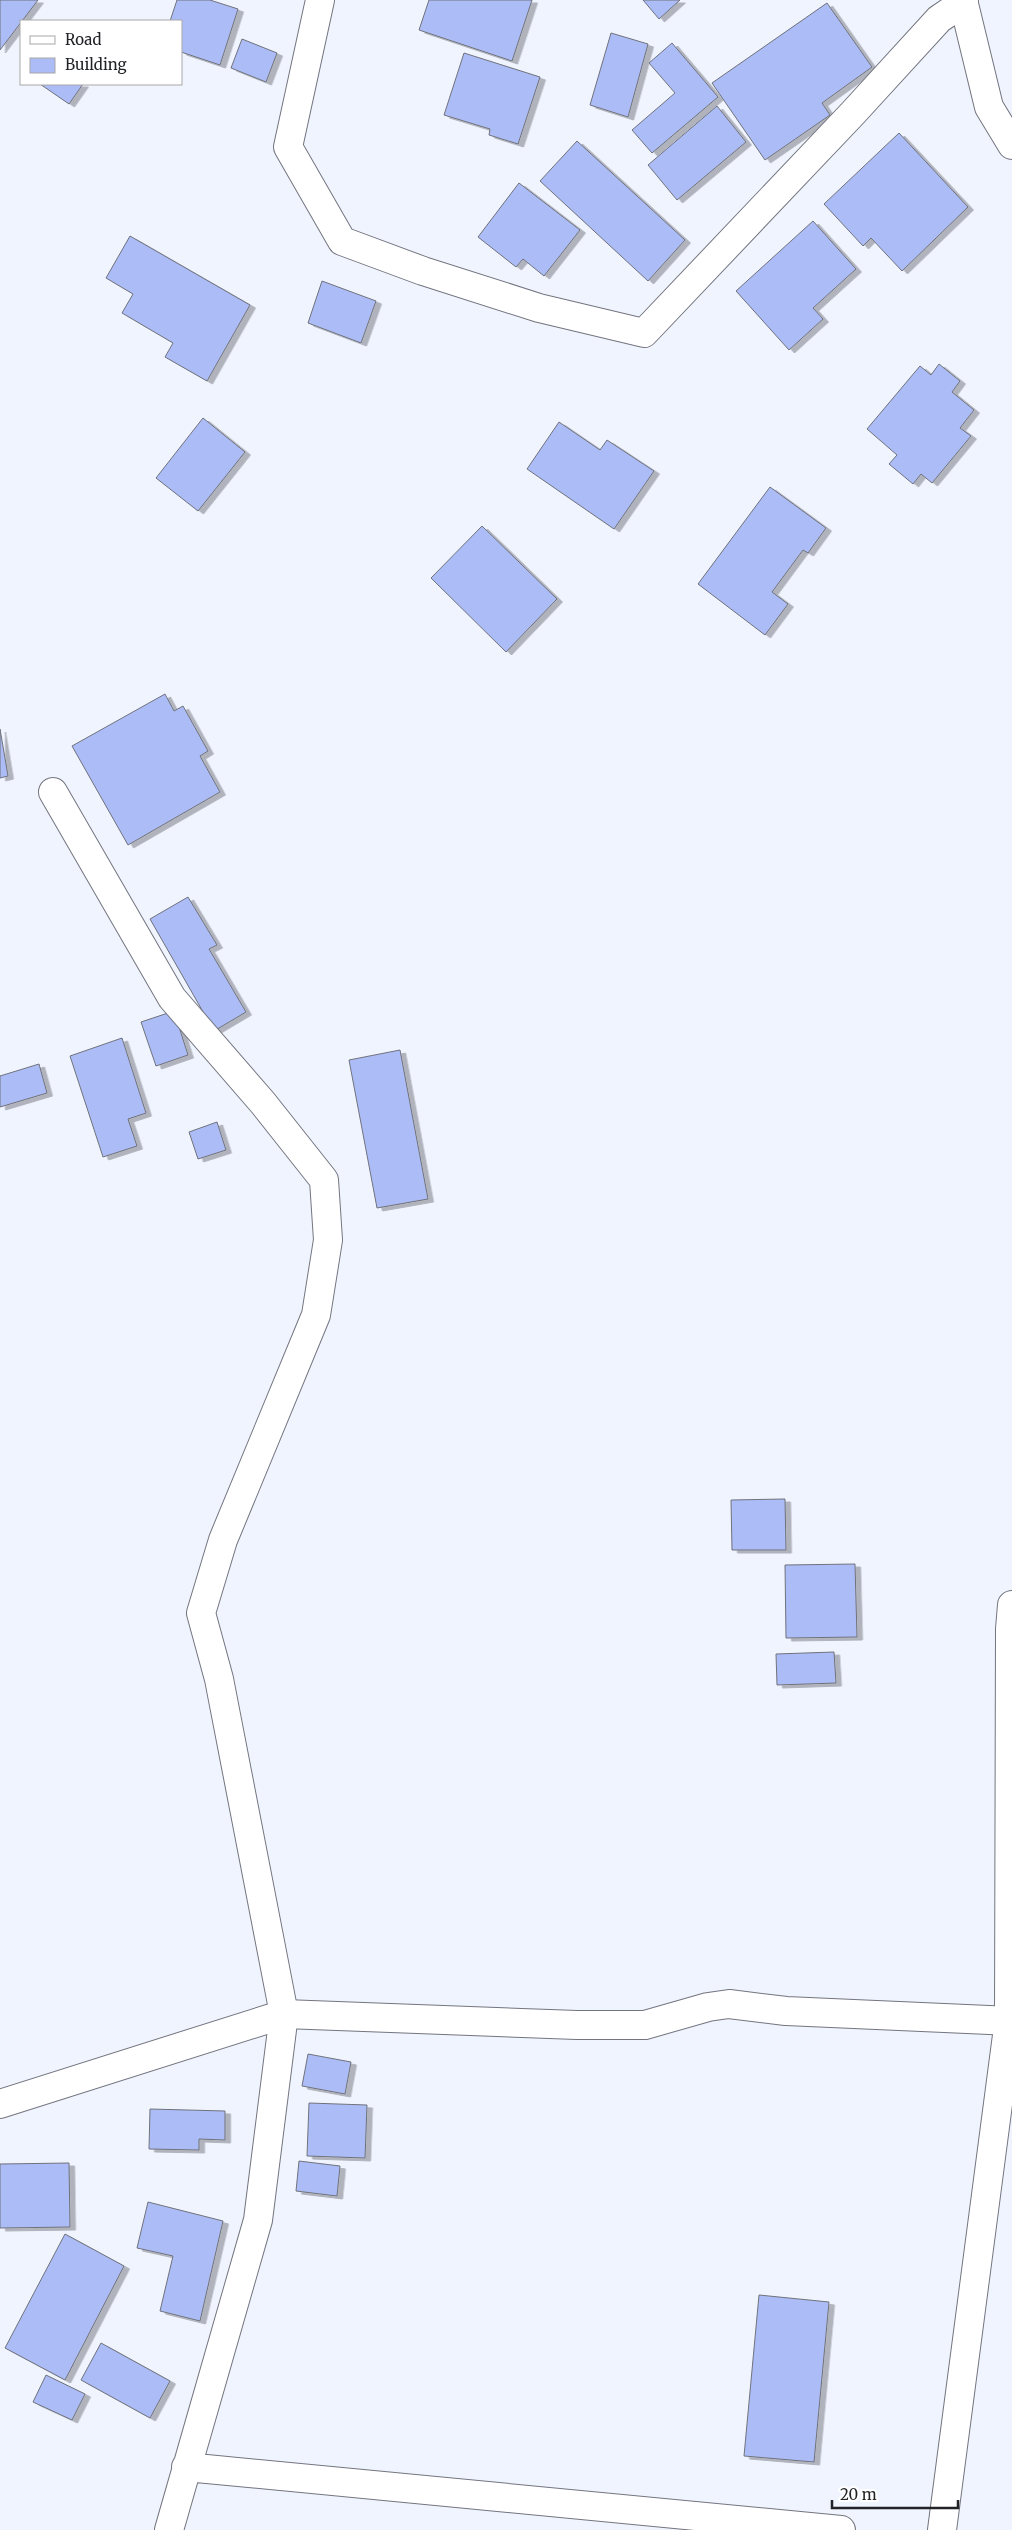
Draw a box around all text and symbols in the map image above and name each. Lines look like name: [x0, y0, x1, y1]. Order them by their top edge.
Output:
legend: [20, 20, 182, 85]
text: Road: [65, 30, 101, 49]
text: Building: [65, 55, 127, 74]
scale bar: [832, 2478, 958, 2510]
text: 20 m: [840, 2485, 877, 2504]

